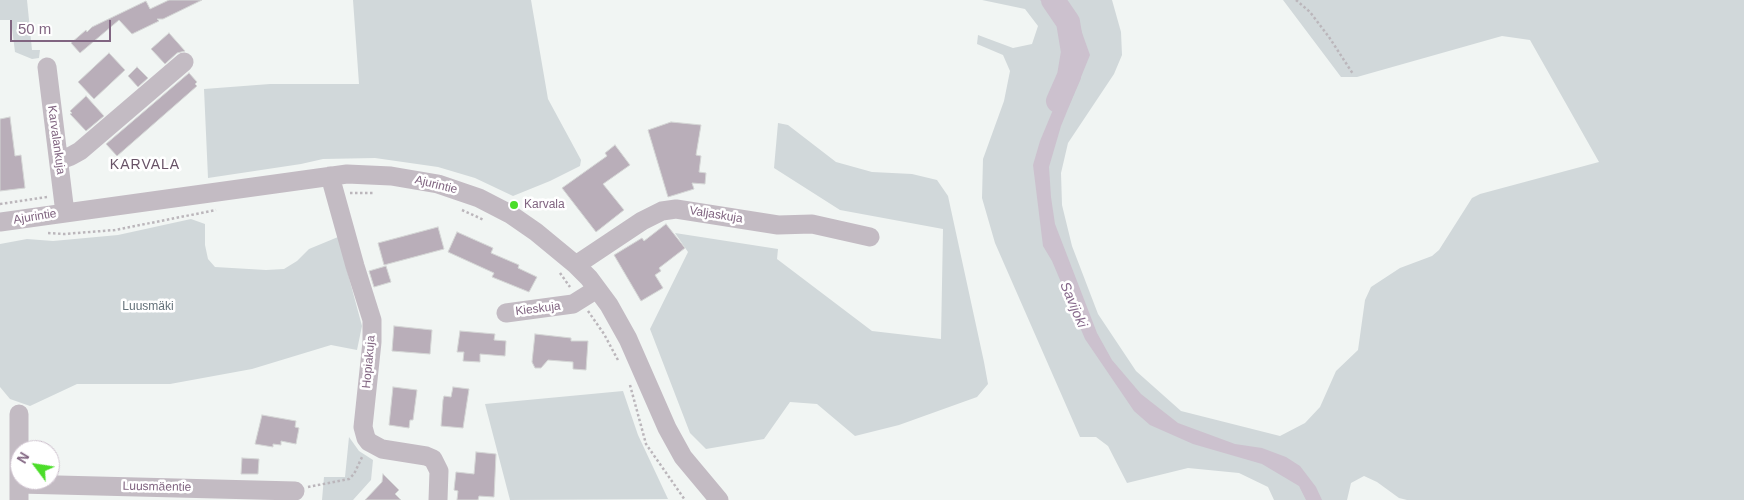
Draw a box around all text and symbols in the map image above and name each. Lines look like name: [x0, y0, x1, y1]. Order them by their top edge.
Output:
scale bar: [12, 10, 114, 42]
text: 50 m: [18, 20, 51, 37]
street label: Karvalankuja: [44, 105, 68, 175]
district label: KARVALA: [109, 157, 181, 173]
street label: Ajurintie: [413, 173, 459, 197]
place label: Karvala: [524, 198, 565, 212]
marker: Karvala: [508, 199, 520, 211]
street label: Valjaskuja: [688, 204, 744, 226]
street label: Ajurintie: [12, 206, 58, 228]
water label: Savijoki: [1056, 280, 1090, 330]
street label: Kieskuja: [515, 299, 561, 319]
park label: Luusmäki: [122, 300, 174, 314]
street label: Hopiakuja: [360, 335, 378, 389]
north arrow: [10, 440, 60, 490]
text: N: [14, 449, 32, 466]
street label: Luusmäentie: [123, 479, 191, 495]

